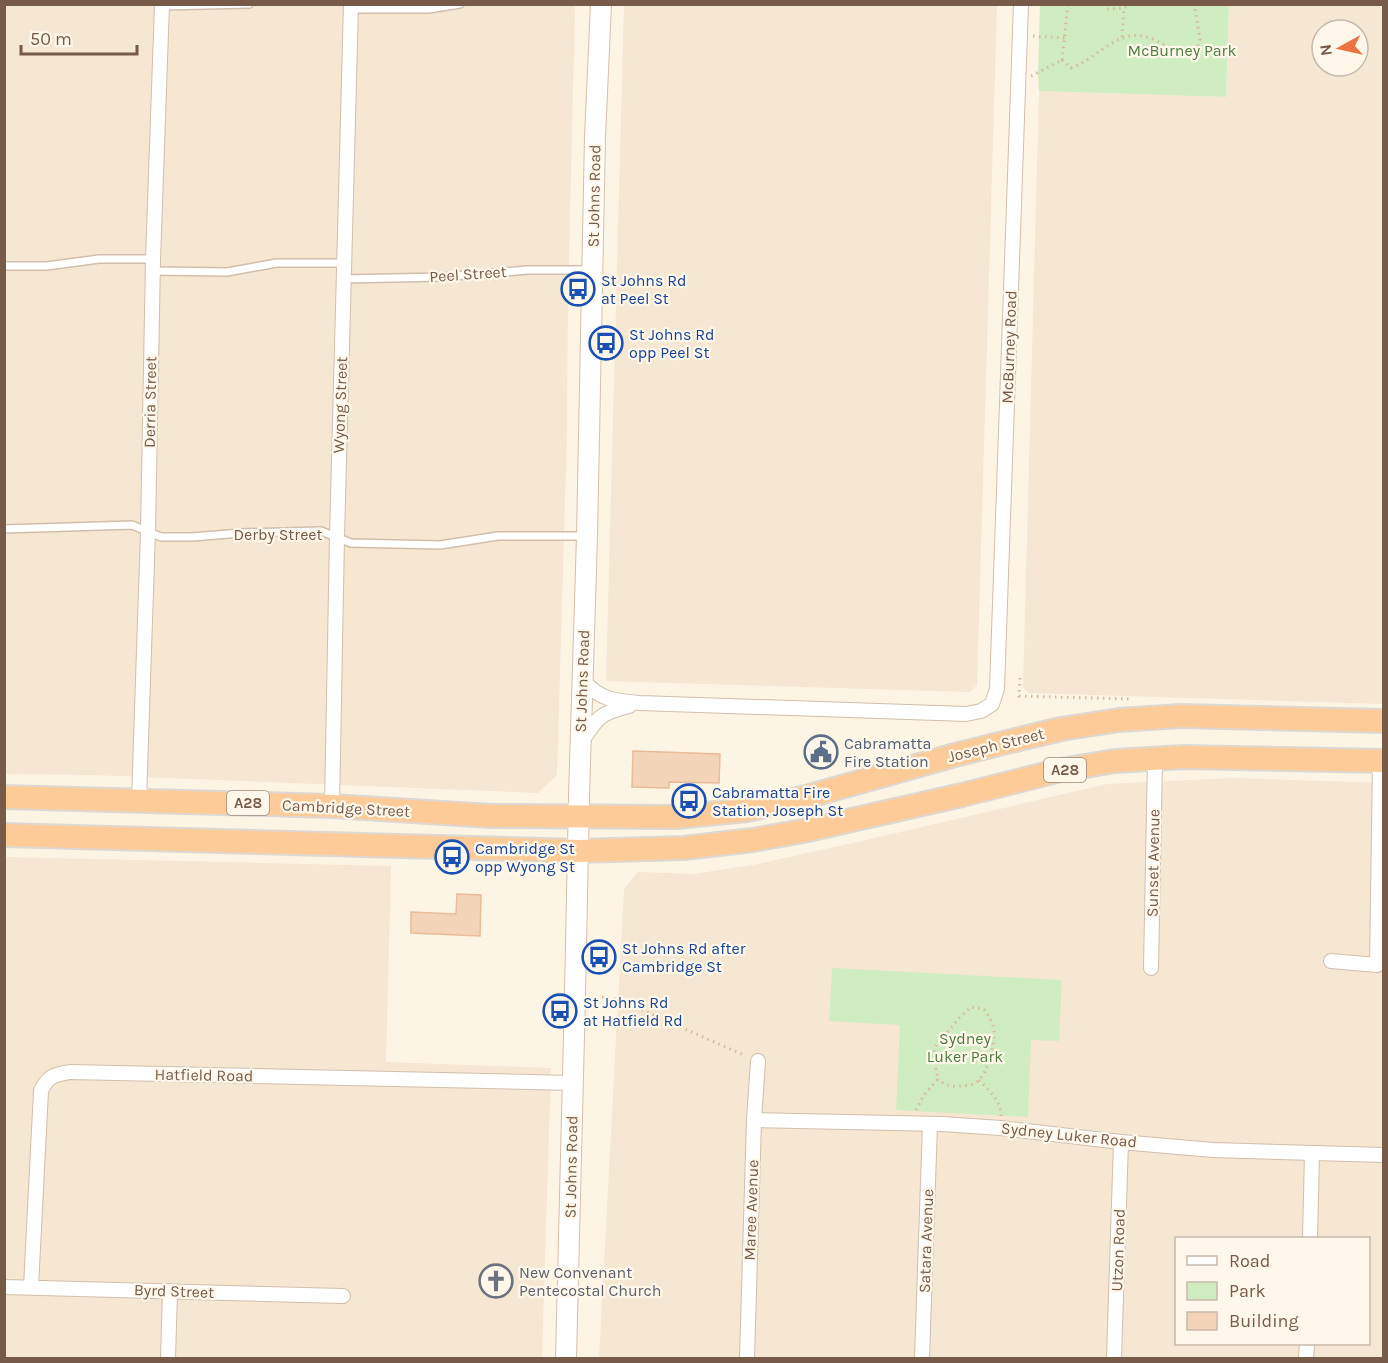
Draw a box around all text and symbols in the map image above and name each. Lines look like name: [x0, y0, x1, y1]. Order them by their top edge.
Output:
scale bar: [21, 18, 136, 56]
north arrow: [1310, 18, 1370, 78]
text: 50 m: [30, 28, 72, 50]
park label: McBurney Park: [1128, 41, 1236, 60]
text: N: [1315, 43, 1336, 57]
street label: St Johns Road: [584, 144, 604, 248]
street label: Peel Street: [429, 262, 507, 286]
bus stop icon: St Johns Rd at Peel St: [560, 271, 596, 307]
place label: St Johns Rd at Peel St: [601, 271, 687, 308]
street label: McBurney Road: [998, 290, 1020, 404]
bus stop icon: St Johns Rd opp Peel St: [588, 325, 624, 361]
place label: St Johns Rd opp Peel St: [629, 325, 715, 362]
street label: Derria Street: [140, 356, 160, 448]
street label: Wyong Street: [329, 356, 351, 454]
street label: Derby Street: [233, 525, 323, 544]
street label: St Johns Road: [571, 629, 593, 733]
street label: Joseph Street: [946, 724, 1046, 766]
public building icon: Cabramatta Fire Station: [803, 734, 839, 770]
place label: Cabramatta Fire Station: [844, 734, 931, 771]
road number: A28: [1044, 758, 1086, 782]
bus stop icon: Cabramatta Fire Station, Joseph St: [671, 783, 707, 819]
place label: Cabramatta Fire Station, Joseph St: [712, 783, 843, 820]
road number: A28: [227, 791, 269, 815]
street label: Cambridge Street: [282, 795, 410, 821]
street label: Sunset Avenue: [1143, 809, 1163, 917]
bus stop icon: Cambridge St opp Wyong St: [434, 839, 470, 875]
place label: Cambridge St opp Wyong St: [475, 839, 575, 876]
bus stop icon: St Johns Rd after Cambridge St: [581, 939, 617, 975]
place label: St Johns Rd after Cambridge St: [622, 939, 746, 976]
bus stop icon: St Johns Rd at Hatfield Rd: [542, 993, 578, 1029]
place label: St Johns Rd at Hatfield Rd: [583, 993, 683, 1030]
park label: Sydney Luker Park: [927, 1029, 1003, 1066]
street label: Hatfield Road: [155, 1065, 253, 1085]
street label: St Johns Road: [561, 1115, 581, 1219]
street label: Sydney Luker Road: [1000, 1118, 1138, 1152]
street label: Maree Avenue: [740, 1159, 762, 1261]
street label: Satara Avenue: [915, 1189, 937, 1293]
street label: Utzon Road: [1107, 1208, 1129, 1292]
legend: [1175, 1237, 1370, 1345]
text: Road: [1229, 1250, 1270, 1272]
church icon: New Convenant Pentecostal Church: [478, 1263, 514, 1299]
place label: New Convenant Pentecostal Church: [519, 1263, 661, 1300]
street label: Byrd Street: [134, 1280, 214, 1302]
text: Park: [1229, 1280, 1266, 1302]
text: Building: [1229, 1310, 1299, 1332]

